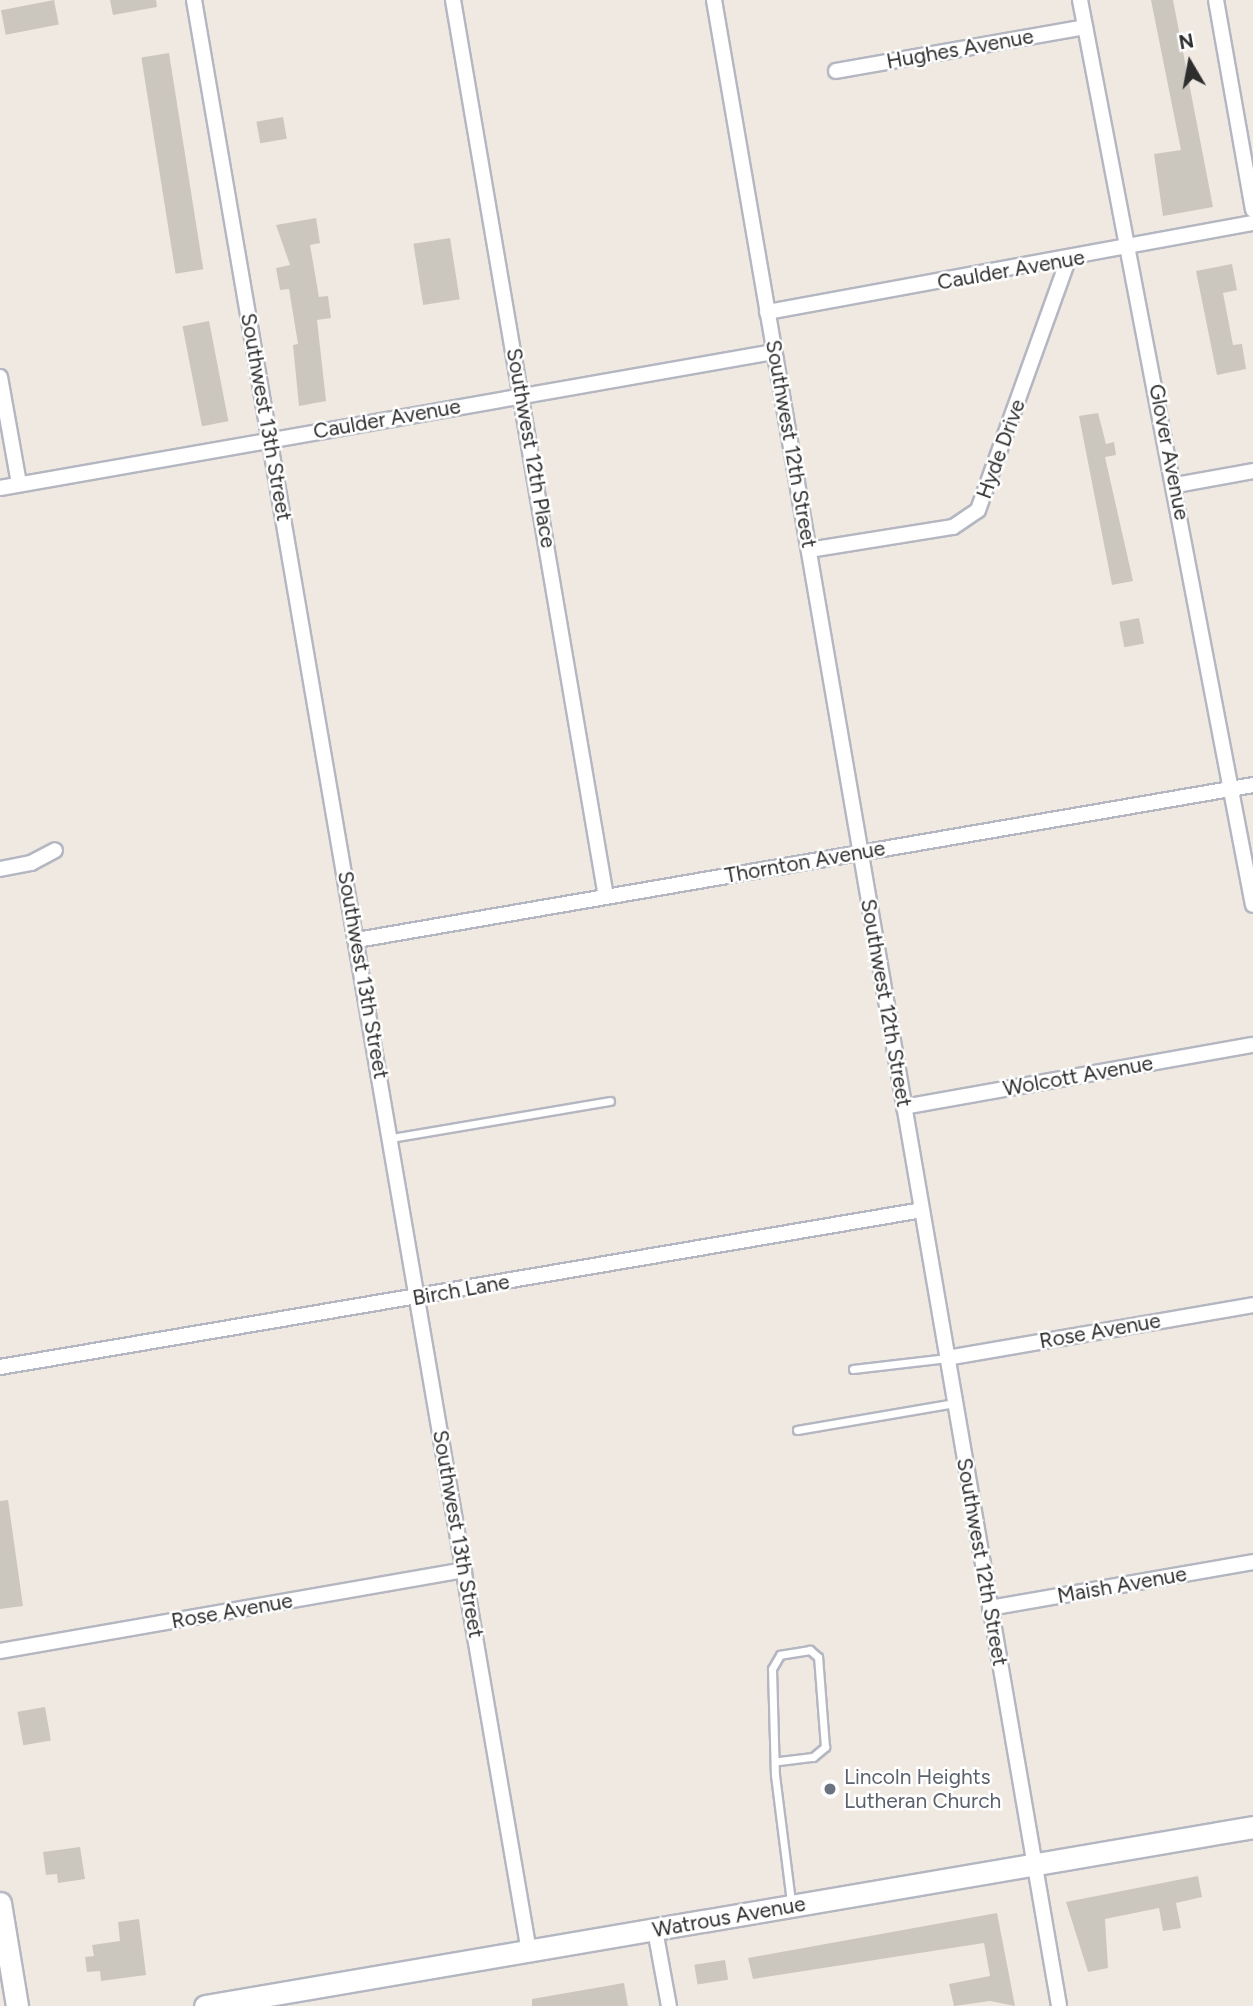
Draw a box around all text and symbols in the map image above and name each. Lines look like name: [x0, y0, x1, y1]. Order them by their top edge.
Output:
street label: Hughes Avenue: [884, 24, 1036, 74]
north arrow: [1155, 28, 1225, 98]
text: N: [1177, 29, 1195, 54]
street label: Caulder Avenue: [935, 245, 1087, 295]
street label: Southwest 13th Street: [235, 311, 297, 523]
street label: Southwest 12th Street: [760, 338, 822, 550]
street label: Southwest 12th Place: [501, 346, 561, 550]
street label: Glover Avenue: [1143, 382, 1195, 522]
street label: Caulder Avenue: [311, 394, 463, 444]
street label: Hyde Drive: [971, 396, 1031, 502]
street label: Thornton Avenue: [723, 836, 887, 888]
street label: Southwest 13th Street: [332, 869, 394, 1081]
street label: Southwest 12th Street: [855, 897, 917, 1109]
street label: Wolcott Avenue: [1001, 1050, 1155, 1102]
street label: Birch Lane: [411, 1269, 511, 1311]
street label: Rose Avenue: [1037, 1308, 1163, 1354]
street label: Southwest 13th Street: [427, 1428, 489, 1640]
street label: Southwest 12th Street: [951, 1456, 1013, 1668]
street label: Maish Avenue: [1055, 1561, 1189, 1609]
street label: Rose Avenue: [169, 1588, 295, 1634]
place label: Lincoln Heights Lutheran Church: [844, 1764, 1001, 1814]
marker: Lincoln Heights Lutheran Church: [822, 1781, 838, 1797]
street label: Watrous Avenue: [651, 1891, 807, 1943]

